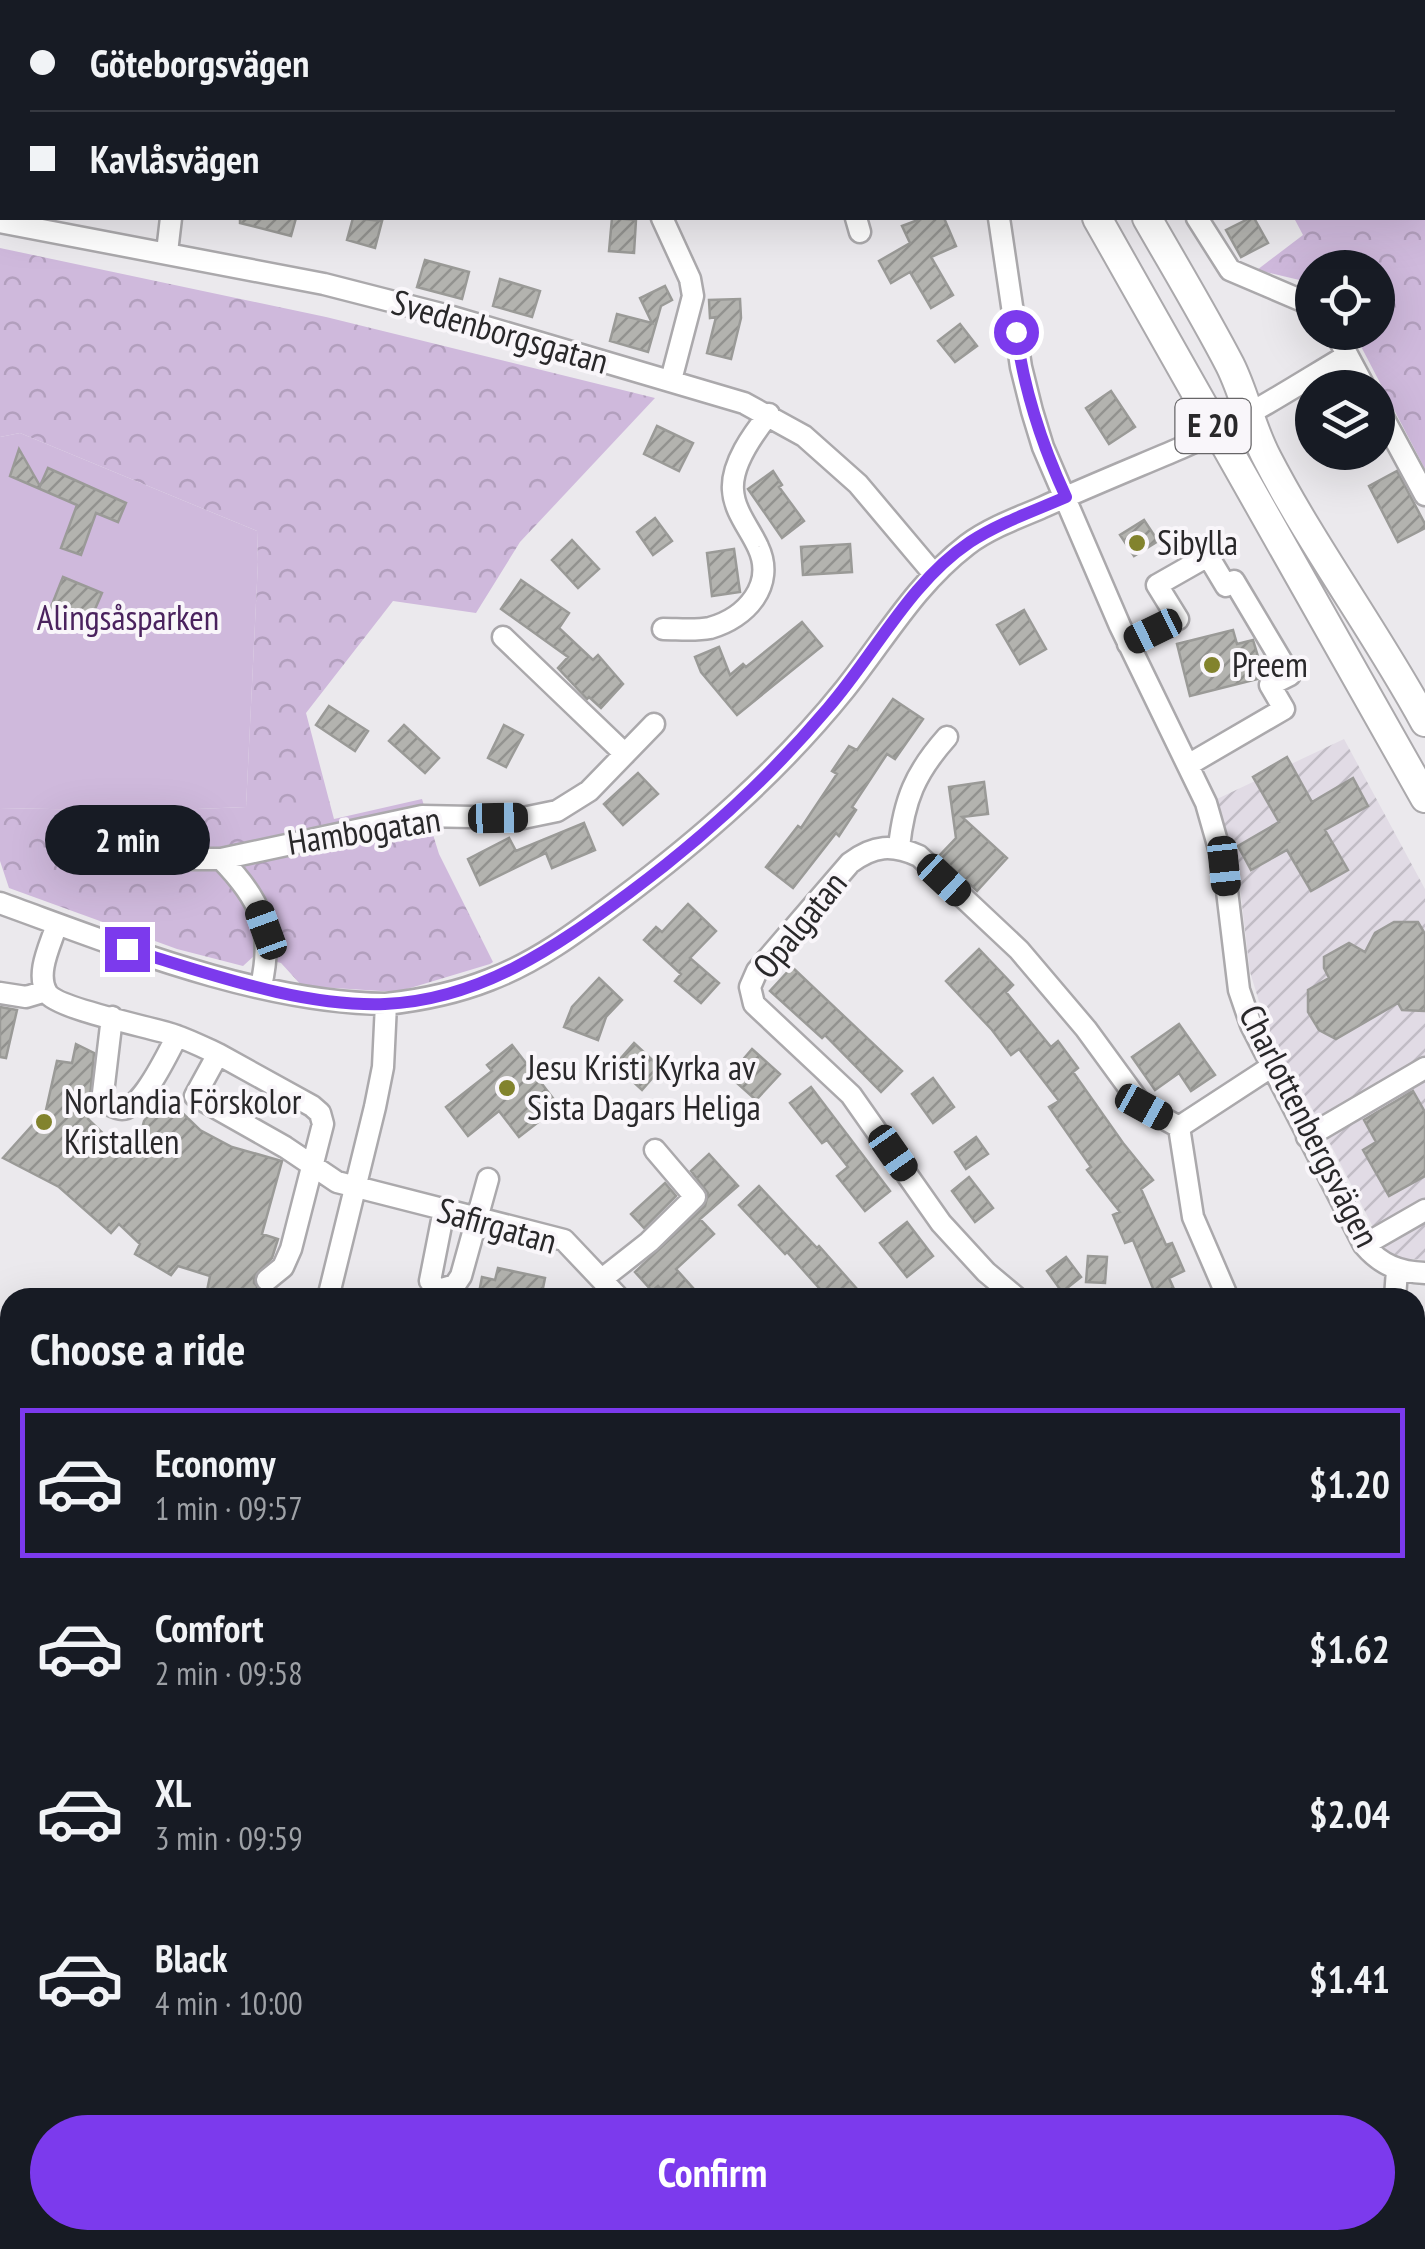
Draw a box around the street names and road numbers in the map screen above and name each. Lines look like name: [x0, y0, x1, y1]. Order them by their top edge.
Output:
street label: Svedenborgsgatan: [387, 278, 614, 384]
road number: E 20: [1176, 399, 1250, 453]
street label: Hambogatan: [284, 795, 443, 865]
street label: Opalgatan: [742, 861, 856, 987]
street label: Charlottenbergsvägen: [1229, 997, 1391, 1254]
street label: Safirgatan: [432, 1186, 562, 1264]

